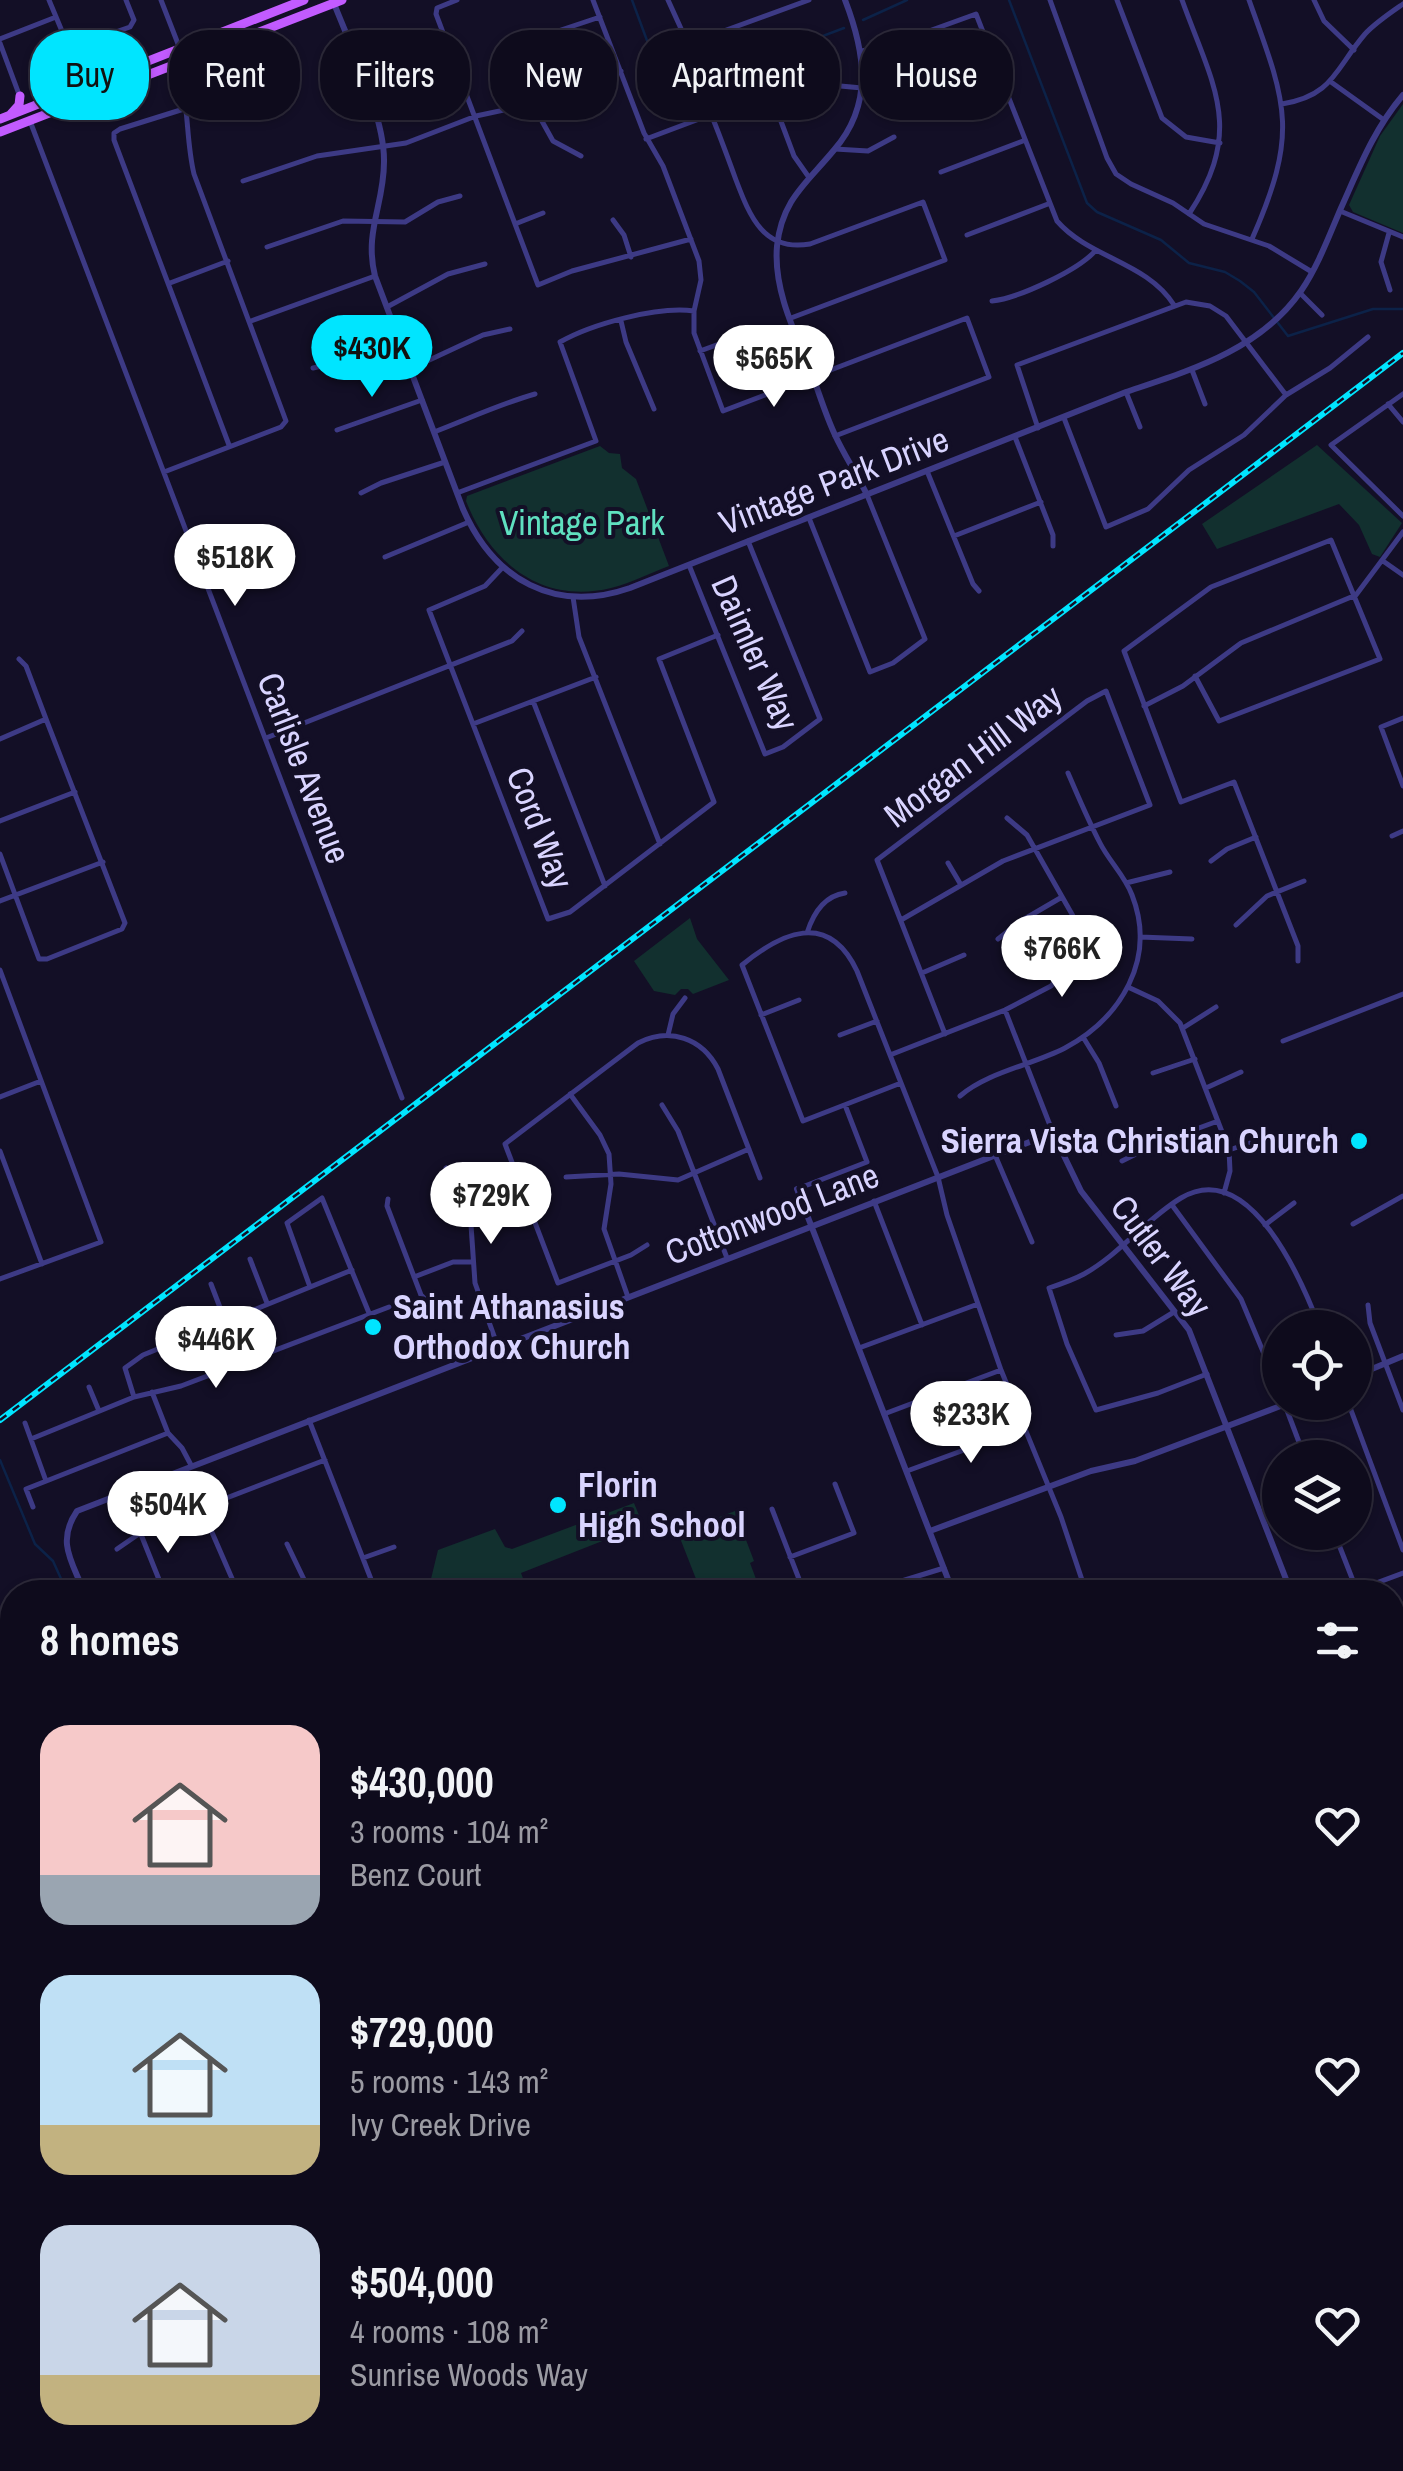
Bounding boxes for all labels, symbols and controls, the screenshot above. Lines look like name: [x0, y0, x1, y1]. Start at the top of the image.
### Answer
chip: Buy: [30, 30, 149, 120]
chip: Rent: [169, 30, 300, 120]
chip: Filters: [320, 30, 470, 120]
chip: New: [490, 30, 617, 120]
chip: Apartment: [637, 30, 840, 120]
chip: House: [860, 30, 1013, 120]
pin: $430K: [302, 315, 442, 400]
pin: $565K: [704, 325, 844, 410]
text: $430K: [333, 326, 411, 369]
text: $565K: [735, 336, 813, 379]
street label: Vintage Park Drive: [712, 415, 955, 546]
park label: Vintage Park: [499, 499, 665, 546]
pin: $518K: [165, 524, 305, 609]
text: $518K: [196, 535, 274, 578]
street label: Daimler Way: [700, 568, 811, 738]
street label: Carlisle Avenue: [247, 666, 362, 870]
street label: Morgan Hill Way: [874, 673, 1072, 838]
street label: Cord Way: [496, 760, 585, 896]
pin: $766K: [992, 915, 1132, 1000]
text: $766K: [1023, 926, 1101, 969]
place label: Sierra Vista Christian Church: [941, 1117, 1339, 1164]
marker: Sierra Vista Christian Church: [1348, 1130, 1370, 1152]
street label: Cottonwood Lane: [658, 1151, 885, 1276]
pin: $729K: [421, 1162, 561, 1247]
text: $729K: [452, 1173, 530, 1216]
street label: Cutler Way: [1100, 1185, 1223, 1327]
place label: Saint Athanasius Orthodox Church: [393, 1283, 631, 1370]
pin: $446K: [146, 1306, 286, 1391]
map controls: [1262, 1310, 1372, 1550]
button: locate: [1262, 1310, 1372, 1420]
marker: Saint Athanasius Orthodox Church: [362, 1316, 384, 1338]
text: $446K: [177, 1317, 255, 1360]
pin: $233K: [901, 1381, 1041, 1466]
text: $233K: [932, 1392, 1010, 1435]
button: layers: [1262, 1440, 1372, 1550]
place label: Florin High School: [578, 1461, 745, 1548]
pin: $504K: [98, 1471, 238, 1556]
text: $504K: [129, 1482, 207, 1525]
marker: Florin High School: [547, 1494, 569, 1516]
text: 8 homes: [40, 1612, 180, 1668]
icon: filters: [1310, 1613, 1365, 1668]
text: $430,000: [350, 1754, 494, 1810]
icon: home: [120, 1765, 240, 1885]
icon: heart: [1310, 1798, 1365, 1853]
text: 3 rooms · 104 m²: [350, 1810, 548, 1853]
text: Benz Court: [350, 1853, 481, 1896]
text: $729,000: [350, 2004, 494, 2060]
icon: home: [120, 2015, 240, 2135]
icon: heart: [1310, 2048, 1365, 2103]
text: 5 rooms · 143 m²: [350, 2060, 548, 2103]
text: Ivy Creek Drive: [350, 2103, 531, 2146]
text: $504,000: [350, 2254, 494, 2310]
icon: home: [120, 2265, 240, 2385]
icon: heart: [1310, 2298, 1365, 2353]
text: 4 rooms · 108 m²: [350, 2310, 548, 2353]
text: Sunrise Woods Way: [350, 2353, 588, 2396]

